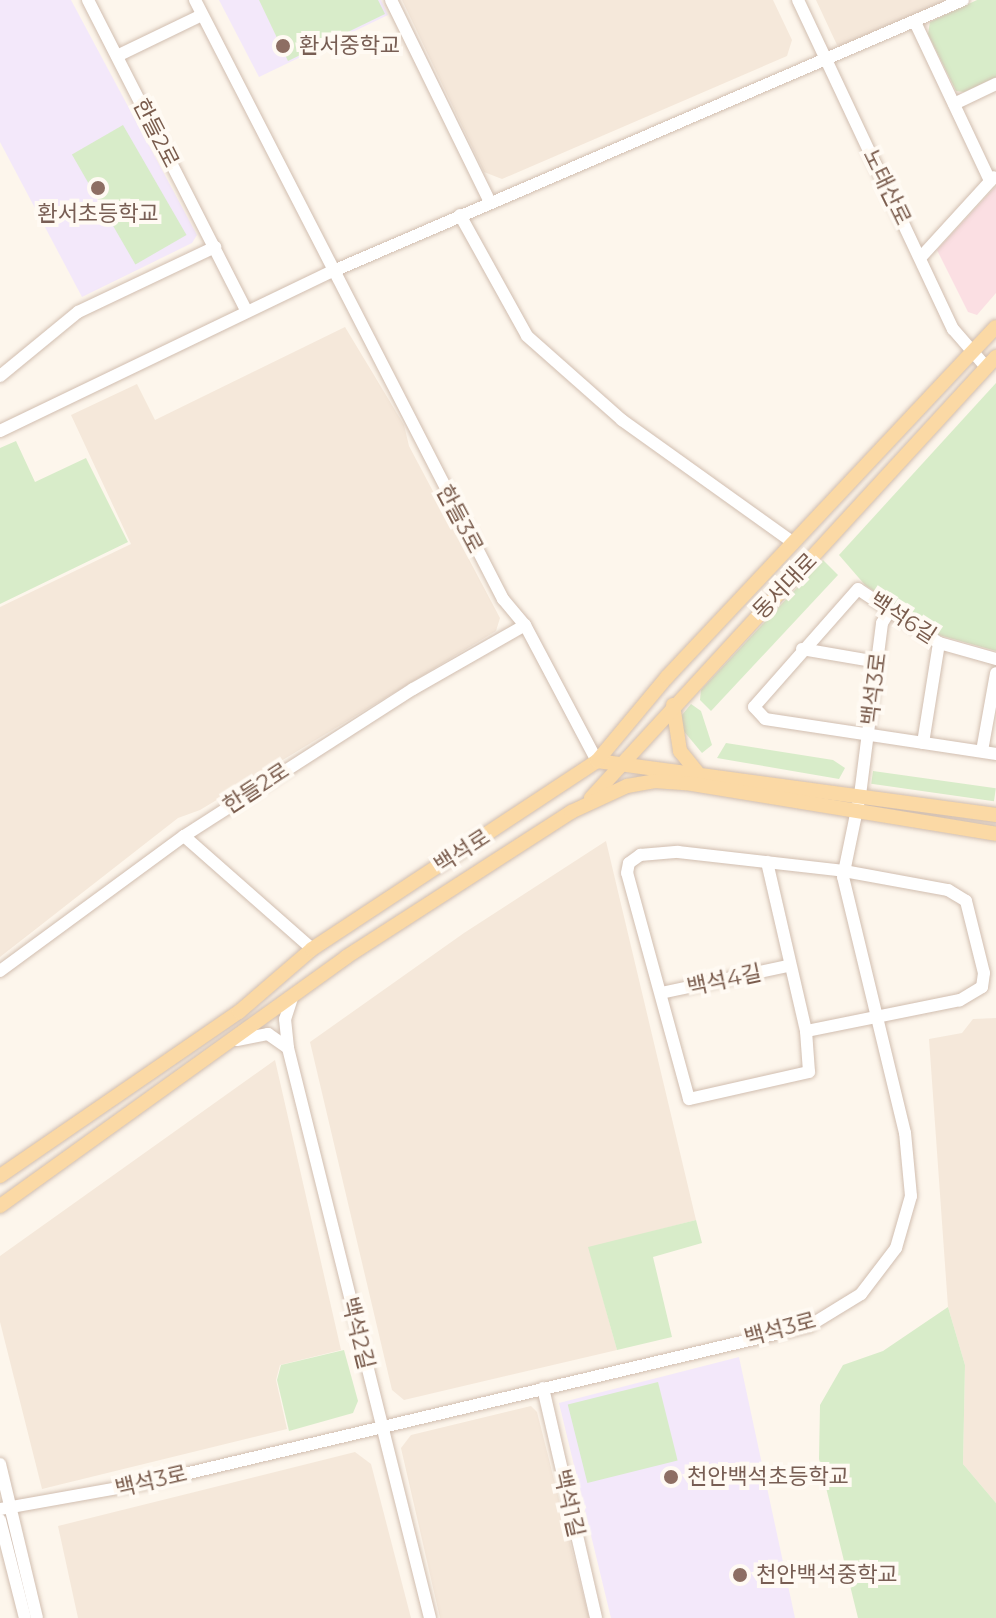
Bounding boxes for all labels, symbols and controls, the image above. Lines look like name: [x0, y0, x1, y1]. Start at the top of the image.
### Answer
place label: 환서중학교: [299, 33, 400, 59]
marker: 환서중학교: [274, 37, 292, 55]
street label: 한들2로: [128, 94, 184, 172]
street label: 노태산로: [857, 145, 917, 229]
marker: 환서초등학교: [89, 179, 107, 197]
place label: 환서초등학교: [37, 201, 159, 227]
street label: 한들3로: [431, 481, 489, 557]
street label: 동서대로: [747, 548, 823, 624]
street label: 백석6길: [865, 587, 941, 649]
street label: 백석3로: [856, 651, 892, 727]
street label: 한들2로: [218, 757, 294, 819]
street label: 백석로: [429, 823, 495, 879]
street label: 백석4길: [684, 959, 764, 1001]
street label: 백석2길: [336, 1294, 380, 1372]
street label: 백석3로: [741, 1307, 819, 1351]
street label: 백석3로: [112, 1460, 190, 1502]
place label: 천안백석초등학교: [687, 1464, 849, 1490]
street label: 백석1길: [548, 1467, 590, 1539]
marker: 천안백석초등학교: [662, 1468, 680, 1486]
place label: 천안백석중학교: [756, 1562, 898, 1588]
marker: 천안백석중학교: [731, 1566, 749, 1584]

